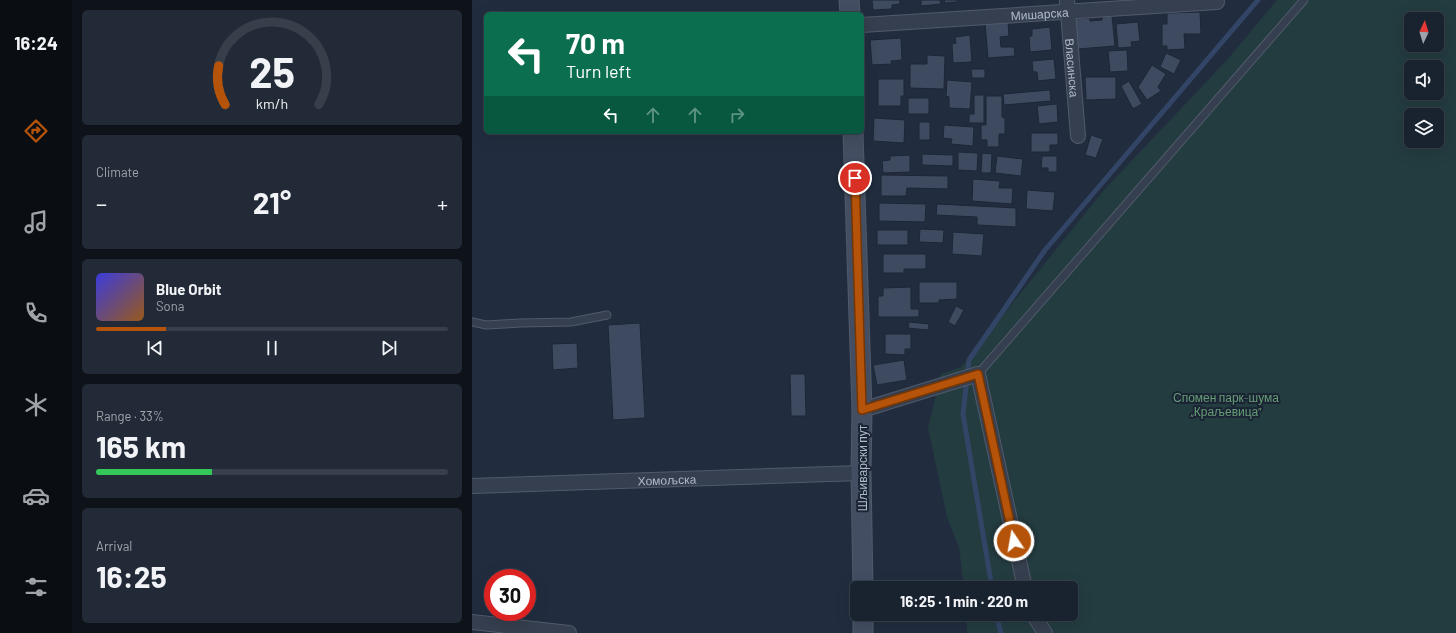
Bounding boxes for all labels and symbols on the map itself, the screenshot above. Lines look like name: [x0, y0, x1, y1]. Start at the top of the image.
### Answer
street label: Мишарска: [1010, 5, 1069, 22]
north arrow: [1404, 12, 1444, 52]
street label: Власинска: [1063, 38, 1082, 98]
pin: [838, 161, 872, 195]
park label: Спомен парк-шума „Краљевица”: [1173, 390, 1279, 419]
street label: Шљиварски пут: [855, 424, 870, 511]
street label: Хомољска: [637, 472, 697, 487]
position arrow: [993, 520, 1035, 562]
speed limit sign: 30: [484, 569, 536, 621]

